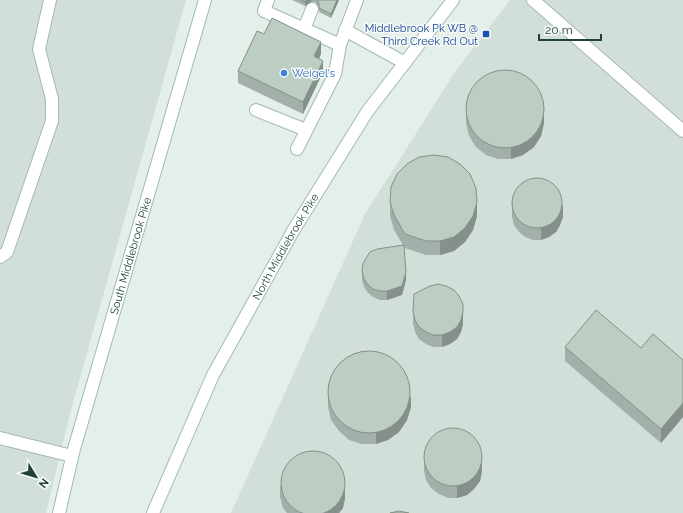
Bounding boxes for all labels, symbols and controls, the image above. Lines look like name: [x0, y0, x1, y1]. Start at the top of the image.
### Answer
scale bar: [539, 16, 601, 42]
place label: Middlebrook Pk WB @ Third Creek Rd Out: [365, 22, 478, 48]
text: 20 m: [545, 23, 573, 37]
marker: Middlebrook Pk WB @ Third Creek Rd Out: [481, 29, 491, 39]
place label: Weigel's: [292, 67, 335, 80]
marker: Weigel's: [279, 68, 289, 78]
street label: North Middlebrook Pike: [250, 191, 322, 302]
street label: South Middlebrook Pike: [108, 195, 154, 316]
north arrow: [16, 457, 56, 497]
text: N: [36, 476, 51, 490]

